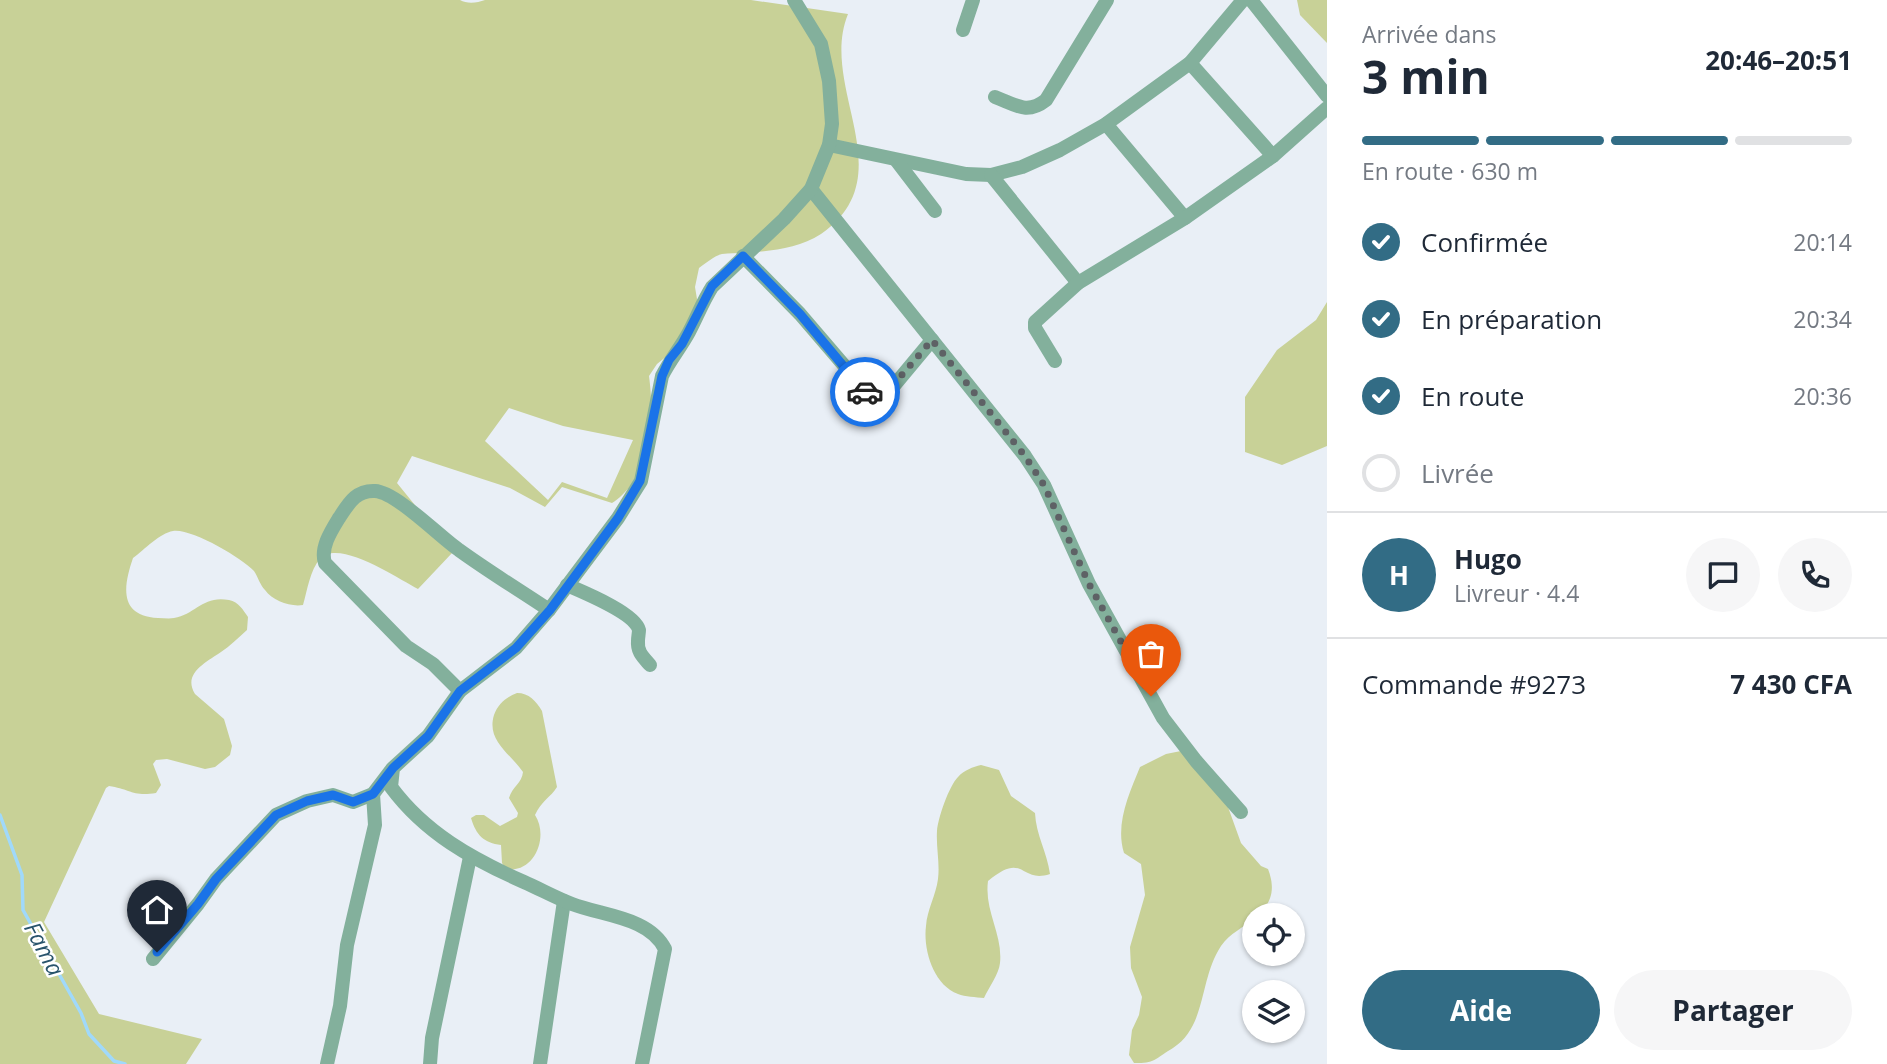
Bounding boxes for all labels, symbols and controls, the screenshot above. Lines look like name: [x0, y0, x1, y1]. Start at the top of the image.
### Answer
text: Arrivée dans: [1362, 18, 1496, 50]
text: 20:46–20:51: [1705, 42, 1852, 78]
text: 3 min: [1362, 45, 1490, 107]
text: En route · 630 m: [1362, 155, 1538, 187]
icon: check: [1362, 223, 1400, 261]
text: Confirmée: [1421, 224, 1548, 260]
text: 20:14: [1793, 226, 1852, 258]
icon: check: [1362, 300, 1400, 338]
text: En préparation: [1421, 301, 1602, 337]
text: 20:34: [1793, 303, 1852, 335]
courier: [830, 357, 900, 427]
icon: car: [846, 373, 884, 411]
icon: check: [1362, 377, 1400, 415]
text: En route: [1421, 378, 1524, 414]
text: 20:36: [1793, 380, 1852, 412]
text: Livrée: [1421, 455, 1494, 491]
button: chat: [1686, 538, 1760, 612]
button: phone: [1778, 538, 1852, 612]
text: Hugo: [1454, 541, 1522, 577]
text: H: [1389, 557, 1409, 593]
text: Livreur · 4.4: [1454, 577, 1579, 609]
pin: [1121, 624, 1181, 696]
icon: bag: [1132, 635, 1170, 673]
text: Commande #9273: [1362, 666, 1586, 702]
text: 7 430 CFA: [1730, 666, 1852, 702]
pin: [127, 880, 187, 952]
icon: home: [138, 891, 176, 929]
map controls: [1242, 903, 1305, 1043]
button: locate: [1242, 903, 1305, 966]
water label: Fama: [17, 916, 72, 981]
button: Aide: [1362, 970, 1600, 1050]
button: Partager: [1614, 970, 1852, 1050]
button: layers: [1242, 980, 1305, 1043]

